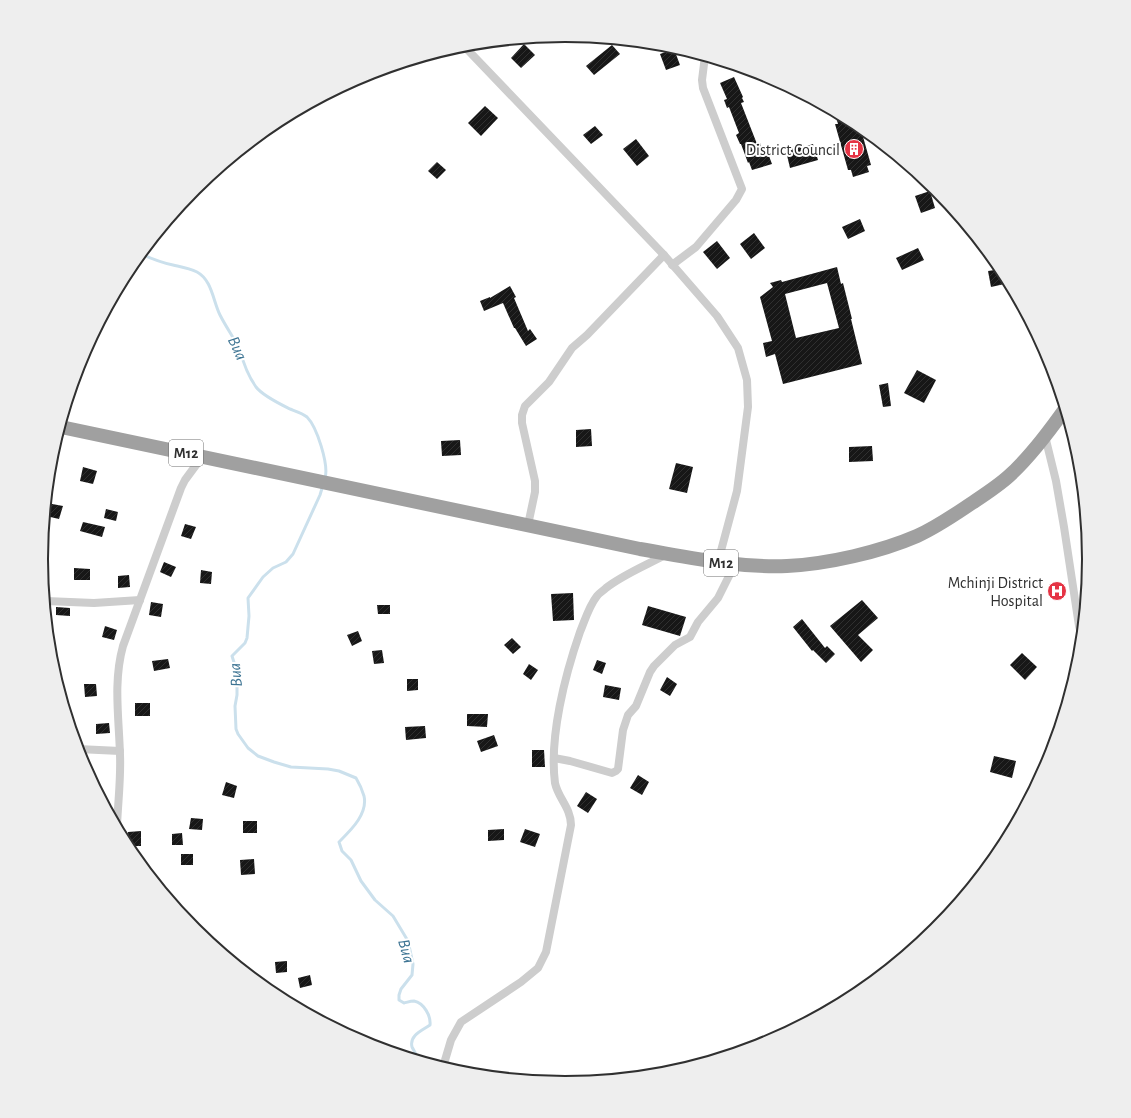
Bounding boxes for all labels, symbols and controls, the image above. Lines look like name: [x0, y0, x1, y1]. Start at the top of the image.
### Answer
building icon: District Council: [843, 138, 865, 160]
place label: District Council: [746, 142, 840, 158]
water label: Bua: [225, 334, 250, 363]
road number: M12: [169, 440, 203, 466]
road number: M12: [704, 550, 738, 576]
place label: Mchinji District Hospital: [948, 575, 1043, 609]
hospital icon: Mchinji District Hospital: [1046, 580, 1068, 602]
water label: Bua: [226, 662, 245, 688]
water label: Bua: [395, 937, 418, 965]

